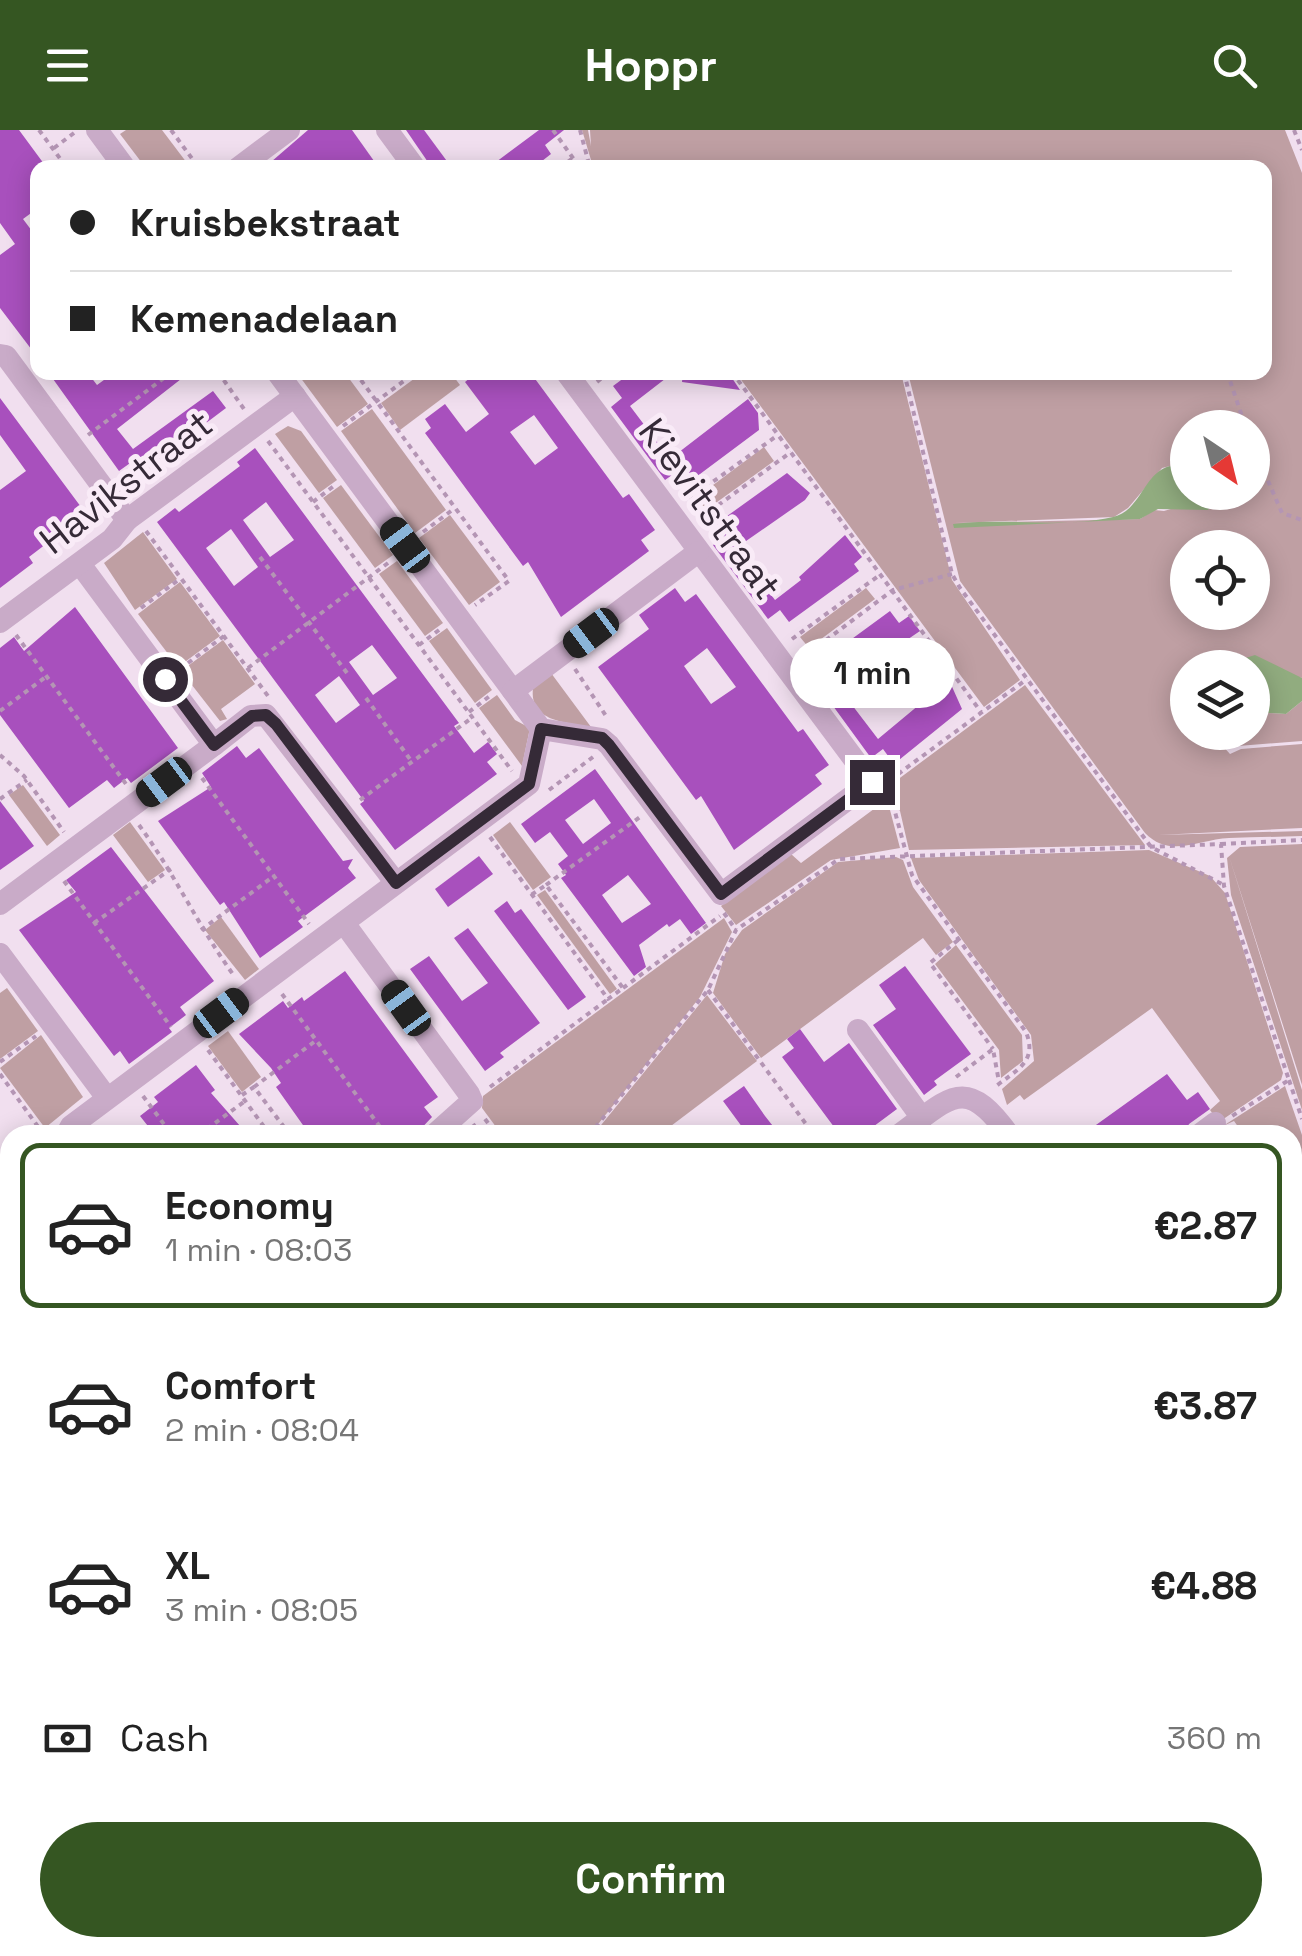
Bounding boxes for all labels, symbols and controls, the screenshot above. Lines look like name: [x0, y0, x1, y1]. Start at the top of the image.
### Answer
text: Hoppr: [585, 37, 717, 94]
icon: menu: [40, 38, 95, 93]
icon: search: [1207, 38, 1262, 93]
text: Kruisbekstraat: [130, 199, 401, 247]
text: Kemenadelaan: [130, 295, 398, 343]
street label: Havikstraat: [30, 400, 222, 564]
street label: Kievitstraat: [628, 409, 792, 609]
north arrow: [1170, 410, 1270, 510]
map controls: [1170, 410, 1270, 750]
car: [375, 512, 435, 578]
button: locate: [1170, 530, 1270, 630]
car: [558, 603, 624, 663]
callout: 1 min: [790, 637, 954, 707]
button: layers: [1170, 650, 1270, 750]
text: 1 min: [833, 653, 912, 693]
route start: [143, 657, 188, 702]
car: [131, 752, 197, 812]
route end: [850, 760, 895, 805]
car: [376, 975, 436, 1041]
car: [188, 983, 254, 1043]
icon: car: [45, 1181, 135, 1271]
text: Economy: [165, 1182, 334, 1230]
text: €2.87: [1154, 1202, 1257, 1250]
text: 1 min · 08:03: [165, 1230, 352, 1270]
icon: car: [45, 1361, 135, 1451]
text: Comfort: [165, 1362, 316, 1410]
text: €3.87: [1153, 1382, 1257, 1430]
text: 2 min · 08:04: [165, 1410, 359, 1450]
icon: car: [45, 1541, 135, 1631]
text: XL: [165, 1542, 210, 1590]
text: €4.88: [1150, 1562, 1257, 1610]
text: 3 min · 08:05: [165, 1590, 358, 1630]
icon: cash: [40, 1711, 95, 1766]
text: Cash: [120, 1714, 209, 1762]
text: 360 m: [1167, 1718, 1262, 1758]
button: Confirm: [40, 1822, 1262, 1937]

